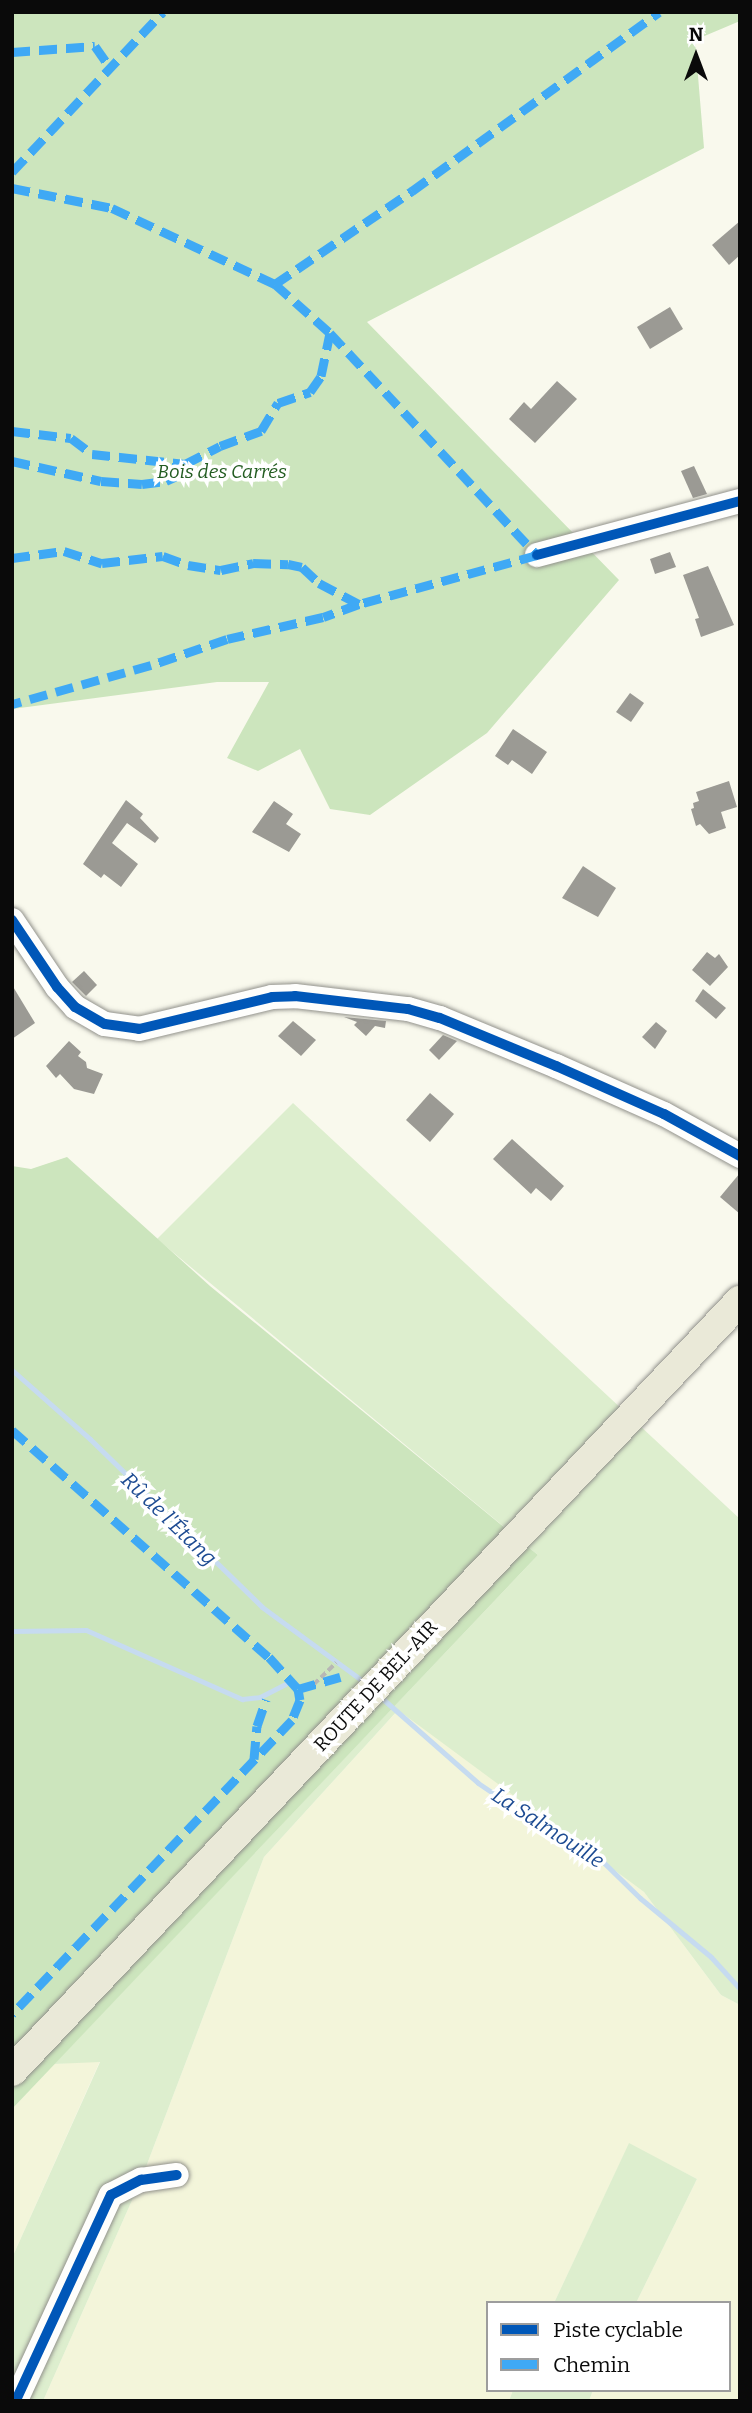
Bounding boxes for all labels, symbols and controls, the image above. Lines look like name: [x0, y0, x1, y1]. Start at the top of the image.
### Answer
north arrow: [661, 21, 731, 91]
text: N: [689, 23, 703, 46]
park label: Bois des Carrés: [157, 461, 287, 483]
water label: Rû de l'Étang: [116, 1467, 222, 1571]
street label: ROUTE DE BEL-AIR: [310, 1616, 442, 1756]
water label: La Salmouille: [487, 1782, 609, 1874]
legend: [486, 2301, 731, 2392]
text: Piste cyclable: [553, 2317, 683, 2343]
text: Chemin: [553, 2352, 630, 2378]

